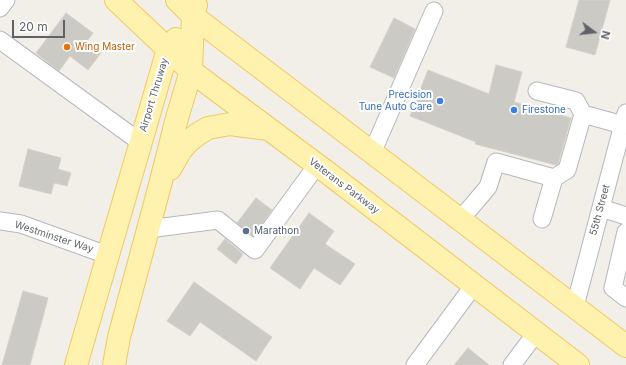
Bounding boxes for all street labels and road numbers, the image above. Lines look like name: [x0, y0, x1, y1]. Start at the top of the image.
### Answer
street label: Airport Thruway: [137, 57, 171, 133]
street label: Veterans Parkway: [306, 156, 382, 216]
street label: 55th Street: [587, 183, 613, 237]
street label: Westminster Way: [13, 219, 95, 255]

